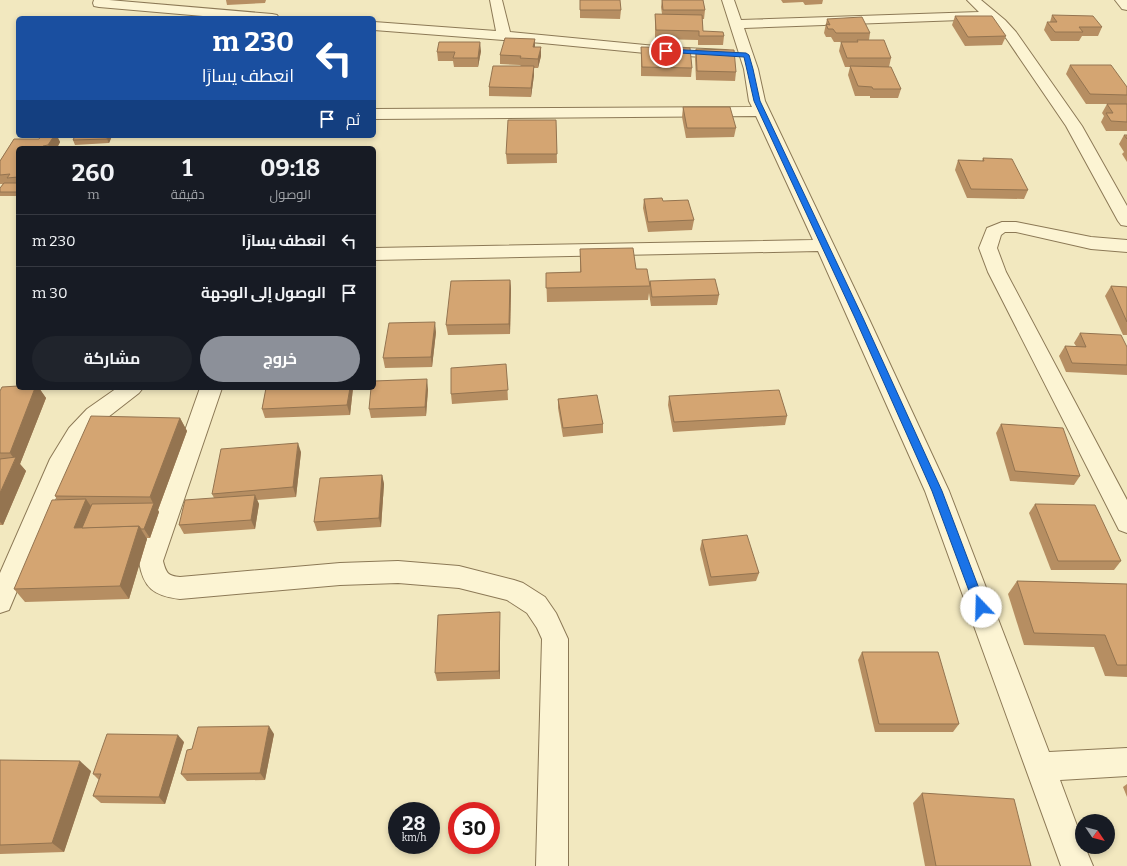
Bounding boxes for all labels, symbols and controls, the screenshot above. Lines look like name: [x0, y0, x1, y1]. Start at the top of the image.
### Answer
text: 230 m: [213, 25, 294, 58]
icon: left: [308, 32, 360, 84]
pin: [649, 34, 683, 68]
icon: arrive: [655, 40, 677, 62]
text: انعطف يسارًا: [202, 65, 294, 87]
icon: arrive: [316, 108, 338, 130]
text: ثم: [346, 111, 360, 129]
text: 1: [182, 154, 193, 182]
text: 09:18: [260, 154, 320, 182]
text: 260: [72, 159, 115, 187]
text: m: [87, 187, 100, 202]
text: دقيقة: [171, 187, 204, 202]
text: الوصول: [270, 187, 311, 202]
icon: left: [338, 230, 360, 252]
text: 230 m: [32, 232, 76, 250]
text: انعطف يسارًا: [241, 232, 326, 250]
icon: arrive: [338, 282, 360, 304]
text: 30 m: [32, 284, 68, 302]
text: الوصول إلى الوجهة: [201, 284, 326, 302]
button: مشاركة: [32, 336, 192, 382]
button: خروج: [200, 336, 360, 382]
position arrow: [960, 586, 1002, 628]
speed limit sign: 30: [448, 802, 500, 854]
text: 28: [402, 811, 426, 835]
north arrow: [1075, 814, 1115, 854]
map controls: [1075, 814, 1115, 854]
text: km/h: [402, 832, 426, 844]

